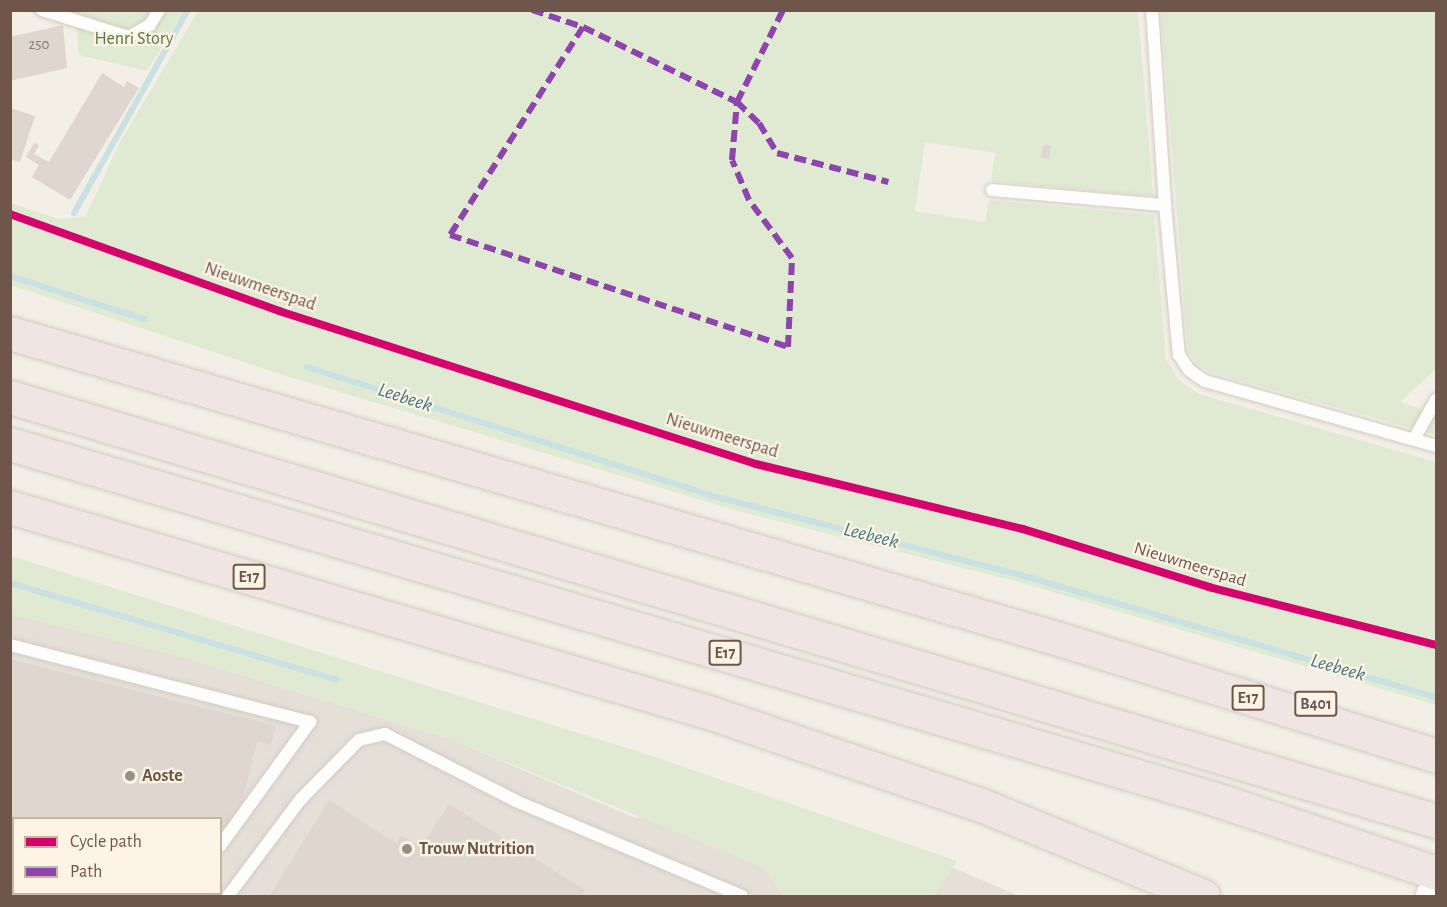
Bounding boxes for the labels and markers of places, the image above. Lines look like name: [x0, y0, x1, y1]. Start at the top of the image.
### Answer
place label: Aoste: [142, 765, 183, 787]
marker: Aoste: [123, 769, 137, 783]
place label: Trouw Nutrition: [419, 838, 535, 860]
marker: Trouw Nutrition: [400, 842, 414, 856]

